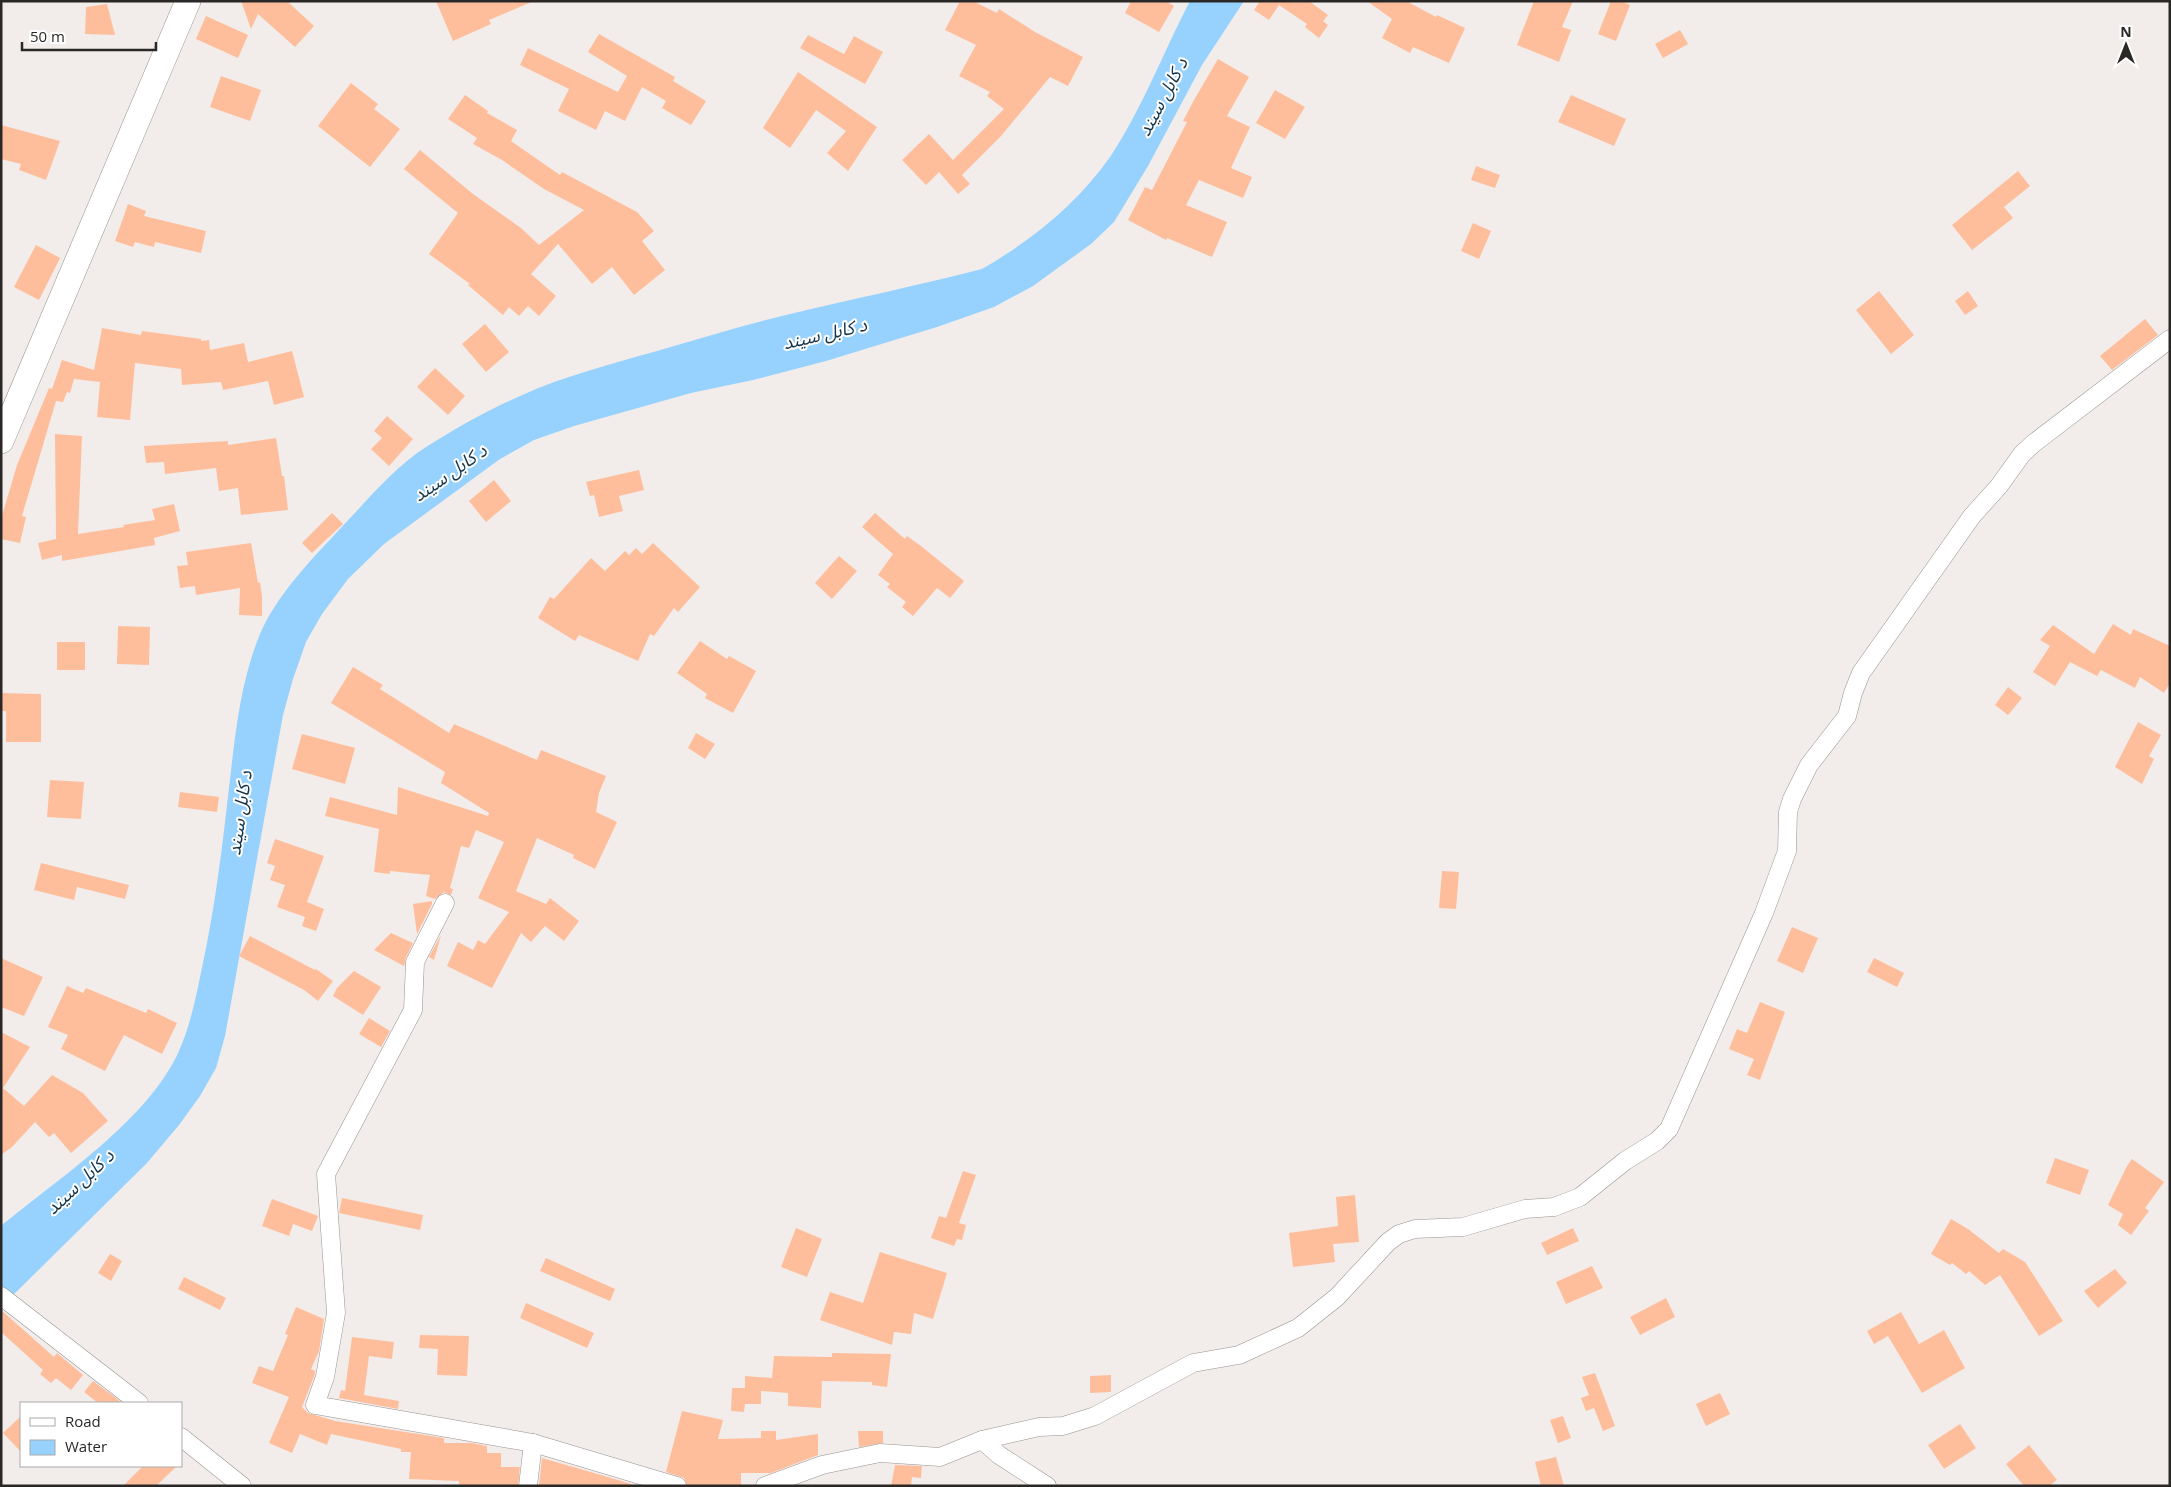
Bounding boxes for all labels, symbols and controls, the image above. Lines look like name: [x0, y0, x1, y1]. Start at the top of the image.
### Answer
scale bar: [22, 20, 156, 52]
north arrow: [2101, 20, 2151, 70]
text: N: [2120, 22, 2132, 41]
text: 50 m: [30, 26, 65, 46]
water label: د کابل سيند: [1132, 53, 1193, 140]
water label: د کابل سيند: [781, 312, 869, 354]
water label: د کابل سيند: [408, 438, 492, 506]
water label: د کابل سيند: [221, 769, 257, 857]
water label: د کابل سيند: [40, 1143, 119, 1219]
legend: [20, 1402, 182, 1467]
text: Road: [65, 1411, 101, 1431]
text: Water: [65, 1436, 107, 1456]

